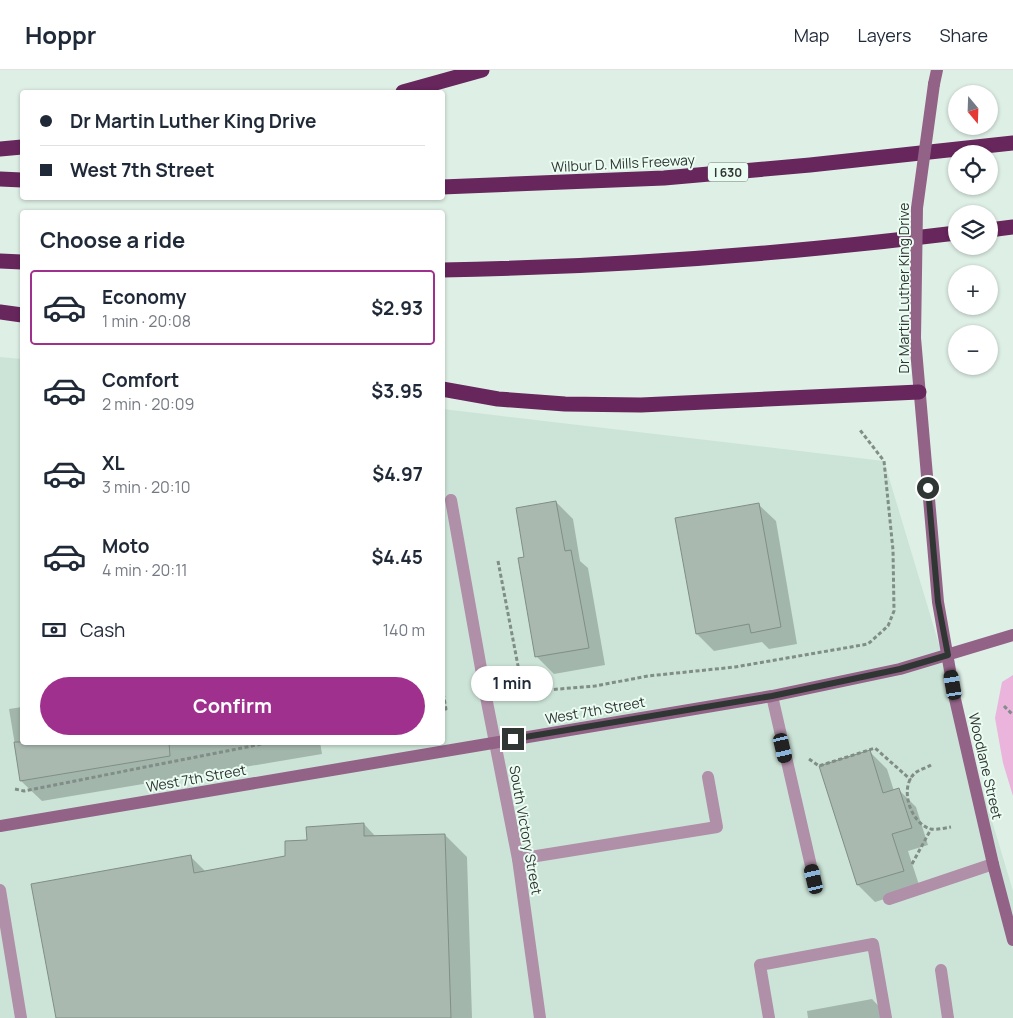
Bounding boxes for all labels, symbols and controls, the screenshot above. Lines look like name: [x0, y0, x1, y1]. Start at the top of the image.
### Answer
text: Hoppr: [25, 18, 96, 51]
text: Map: [794, 23, 829, 47]
text: Layers: [857, 23, 911, 47]
text: Share: [939, 23, 988, 47]
north arrow: [948, 85, 998, 135]
map controls: [948, 85, 998, 375]
text: Dr Martin Luther King Drive: [70, 108, 316, 134]
button: locate: [948, 145, 998, 195]
street label: Wilbur D. Mills Freeway: [551, 150, 696, 176]
text: West 7th Street: [70, 157, 214, 183]
road number: I 630: [708, 162, 748, 181]
street label: Dr Martin Luther King Drive: [894, 203, 913, 373]
button: layers: [948, 205, 998, 255]
text: Choose a ride: [40, 225, 185, 255]
button: +: [948, 265, 998, 315]
text: Economy: [102, 284, 186, 310]
icon: car: [42, 285, 87, 330]
text: $2.93: [371, 295, 423, 321]
text: 1 min · 20:08: [102, 310, 191, 332]
button: −: [948, 325, 998, 375]
text: Comfort: [102, 367, 179, 393]
icon: car: [42, 368, 87, 413]
text: $3.95: [371, 378, 423, 404]
text: 2 min · 20:09: [102, 393, 195, 415]
text: XL: [102, 450, 125, 476]
icon: car: [42, 451, 87, 496]
text: $4.97: [372, 461, 423, 487]
text: 3 min · 20:10: [102, 476, 191, 498]
route start: [917, 477, 939, 499]
text: Moto: [102, 533, 149, 559]
icon: car: [42, 534, 87, 579]
text: $4.45: [371, 544, 423, 570]
text: 4 min · 20:11: [102, 559, 188, 581]
icon: cash: [40, 616, 68, 644]
text: Cash: [80, 617, 125, 643]
text: 140 m: [383, 619, 425, 641]
callout: 1 min: [472, 666, 554, 702]
car: [943, 669, 962, 701]
text: 1 min: [492, 672, 532, 694]
button: Confirm: [40, 677, 425, 735]
street label: West 7th Street: [544, 692, 647, 728]
street label: Woodlane Street: [965, 711, 1008, 821]
route end: [502, 728, 524, 750]
car: [772, 732, 793, 764]
street label: West 7th Street: [145, 760, 248, 796]
street label: South Victory Street: [505, 764, 547, 897]
car: [803, 863, 824, 895]

